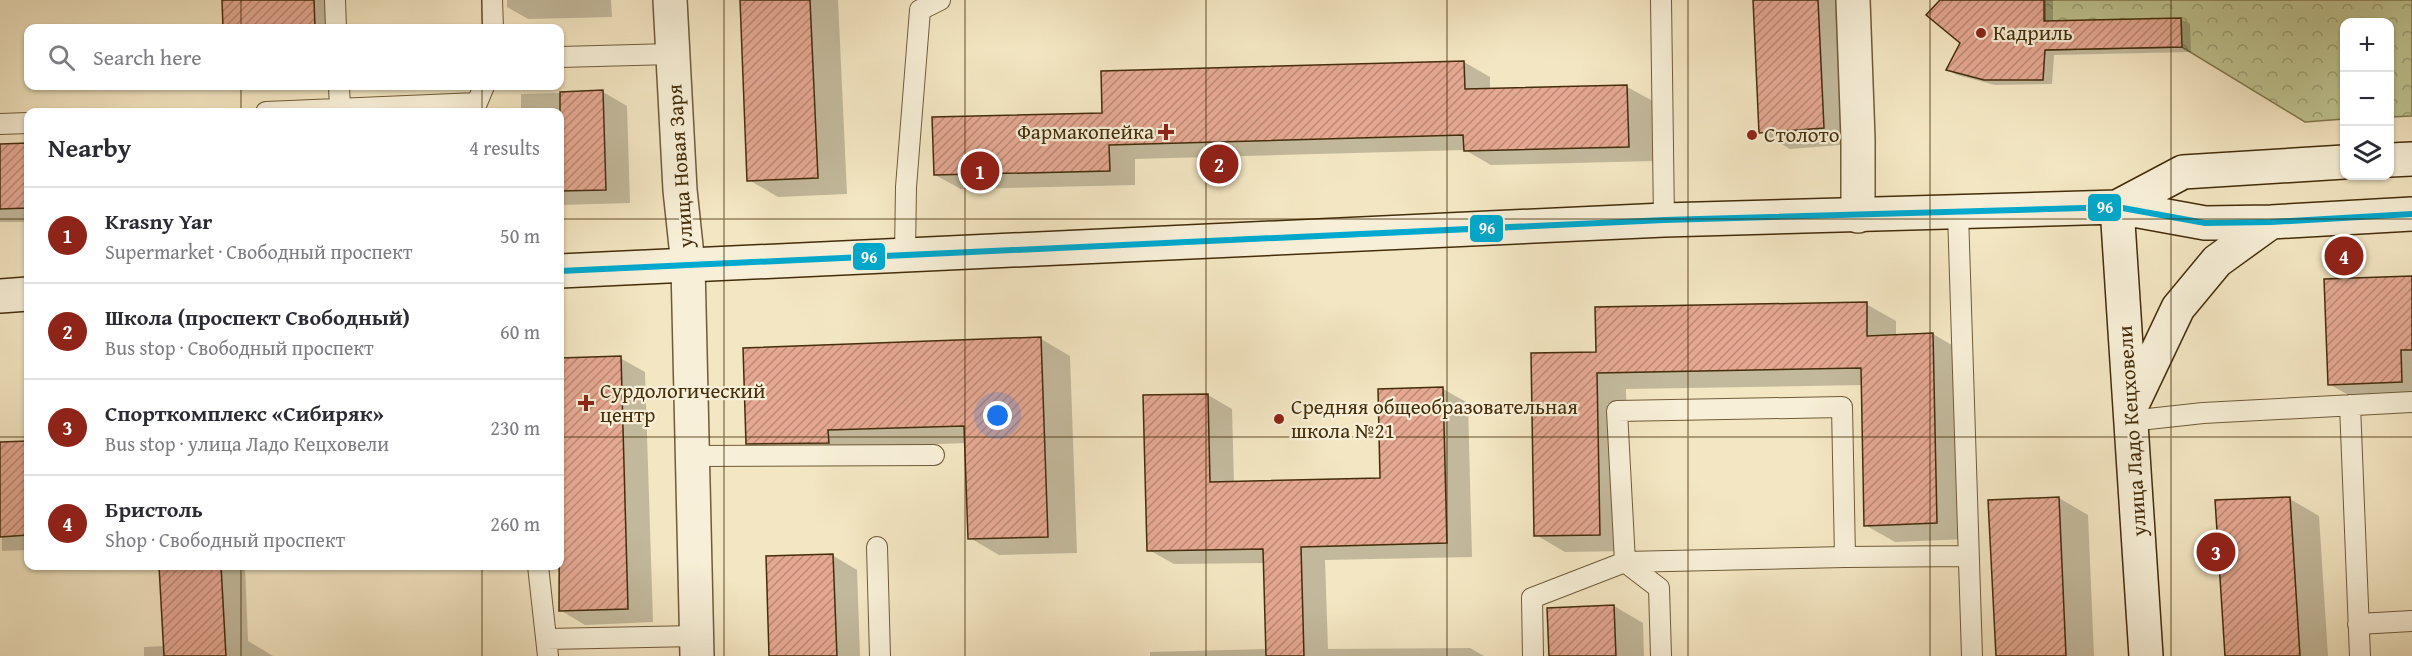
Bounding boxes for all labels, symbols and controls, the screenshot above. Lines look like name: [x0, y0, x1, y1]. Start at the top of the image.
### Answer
place label: Кадриль: [1993, 17, 2073, 48]
map controls: [2340, 18, 2394, 180]
button: +: [2340, 18, 2394, 72]
search box: [24, 24, 564, 90]
marker: Кадриль: [1974, 26, 1988, 40]
icon: search: [45, 41, 78, 74]
text: Search here: [93, 41, 202, 73]
button: −: [2340, 72, 2394, 126]
street label: улица Новая Заря: [658, 83, 701, 250]
place label: Фармакопейка: [1017, 116, 1154, 147]
place label: Столото: [1764, 119, 1839, 150]
marker: Фармакопейка: [1159, 125, 1173, 139]
button: layers: [2340, 126, 2394, 180]
text: Nearby: [48, 128, 131, 167]
marker: Столото: [1745, 128, 1759, 142]
text: 4 results: [469, 133, 540, 162]
pin: 2: [1200, 142, 1238, 186]
pin: 1: [960, 148, 1000, 194]
line badge: 96: [2087, 193, 2122, 222]
text: 96: [2097, 195, 2113, 219]
text: Krasny Yar: [105, 205, 212, 237]
line badge: 96: [1469, 214, 1504, 243]
text: 96: [1479, 216, 1495, 240]
text: 1: [62, 221, 73, 250]
text: 50 m: [500, 221, 540, 250]
pin: 4: [2324, 234, 2364, 278]
text: Supermarket · Свободный проспект: [105, 237, 412, 266]
line badge: 96: [852, 242, 886, 271]
text: 96: [861, 245, 877, 269]
text: Школа (проспект Свободный): [105, 301, 410, 333]
text: 2: [62, 317, 73, 346]
text: 60 m: [500, 317, 540, 346]
street label: улица Ладо Кецховели: [2109, 324, 2154, 539]
text: Bus stop · Свободный проспект: [105, 333, 374, 362]
place label: Сурдологический центр: [600, 375, 766, 430]
place label: Средняя общеобразовательная школа №21: [1291, 391, 1578, 446]
marker: Сурдологический центр: [577, 394, 595, 412]
text: Спорткомплекс «Сибиряк»: [105, 397, 384, 429]
your location: [983, 401, 1012, 430]
marker: Средняя общеобразовательная школа №21: [1272, 412, 1286, 426]
text: 3: [62, 413, 73, 442]
text: 230 m: [490, 413, 540, 442]
text: Bus stop · улица Ладо Кецховели: [105, 429, 389, 458]
text: Бристоль: [105, 493, 203, 525]
text: 4: [62, 509, 73, 538]
text: 260 m: [490, 509, 540, 538]
text: Shop · Свободный проспект: [105, 525, 345, 554]
pin: 3: [2196, 530, 2236, 574]

